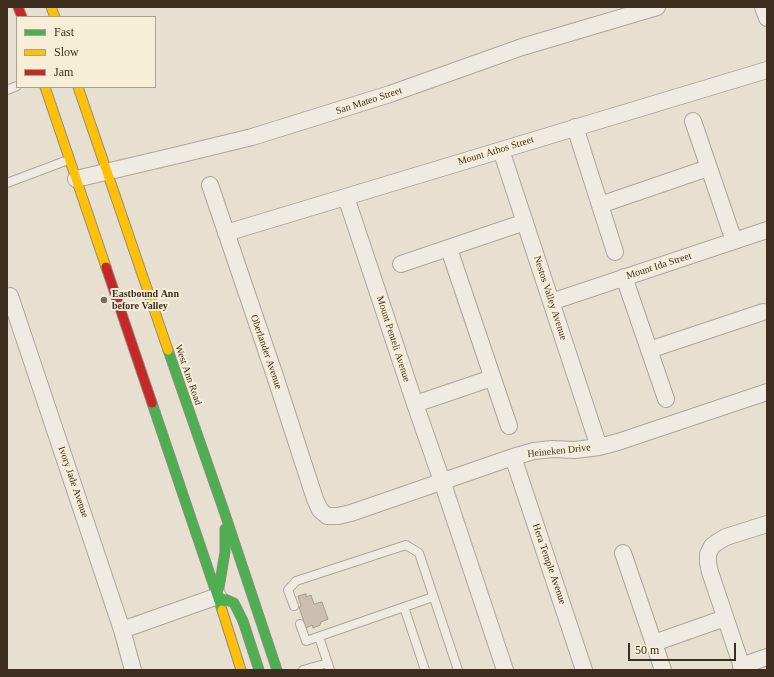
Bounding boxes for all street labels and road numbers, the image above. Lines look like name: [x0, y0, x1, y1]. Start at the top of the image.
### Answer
street label: San Mateo Street: [334, 85, 404, 117]
street label: Mount Athos Street: [457, 134, 535, 168]
street label: Mount Ida Street: [625, 250, 693, 282]
street label: Nestos Valley Avenue: [531, 254, 569, 342]
street label: Mount Penteli Avenue: [373, 294, 413, 384]
street label: Oberlander Avenue: [248, 313, 284, 391]
street label: West Ann Road: [172, 343, 204, 407]
street label: Heineken Drive: [527, 442, 591, 460]
street label: Ivory Jade Avenue: [55, 445, 91, 519]
street label: Hera Temple Avenue: [530, 522, 568, 606]

